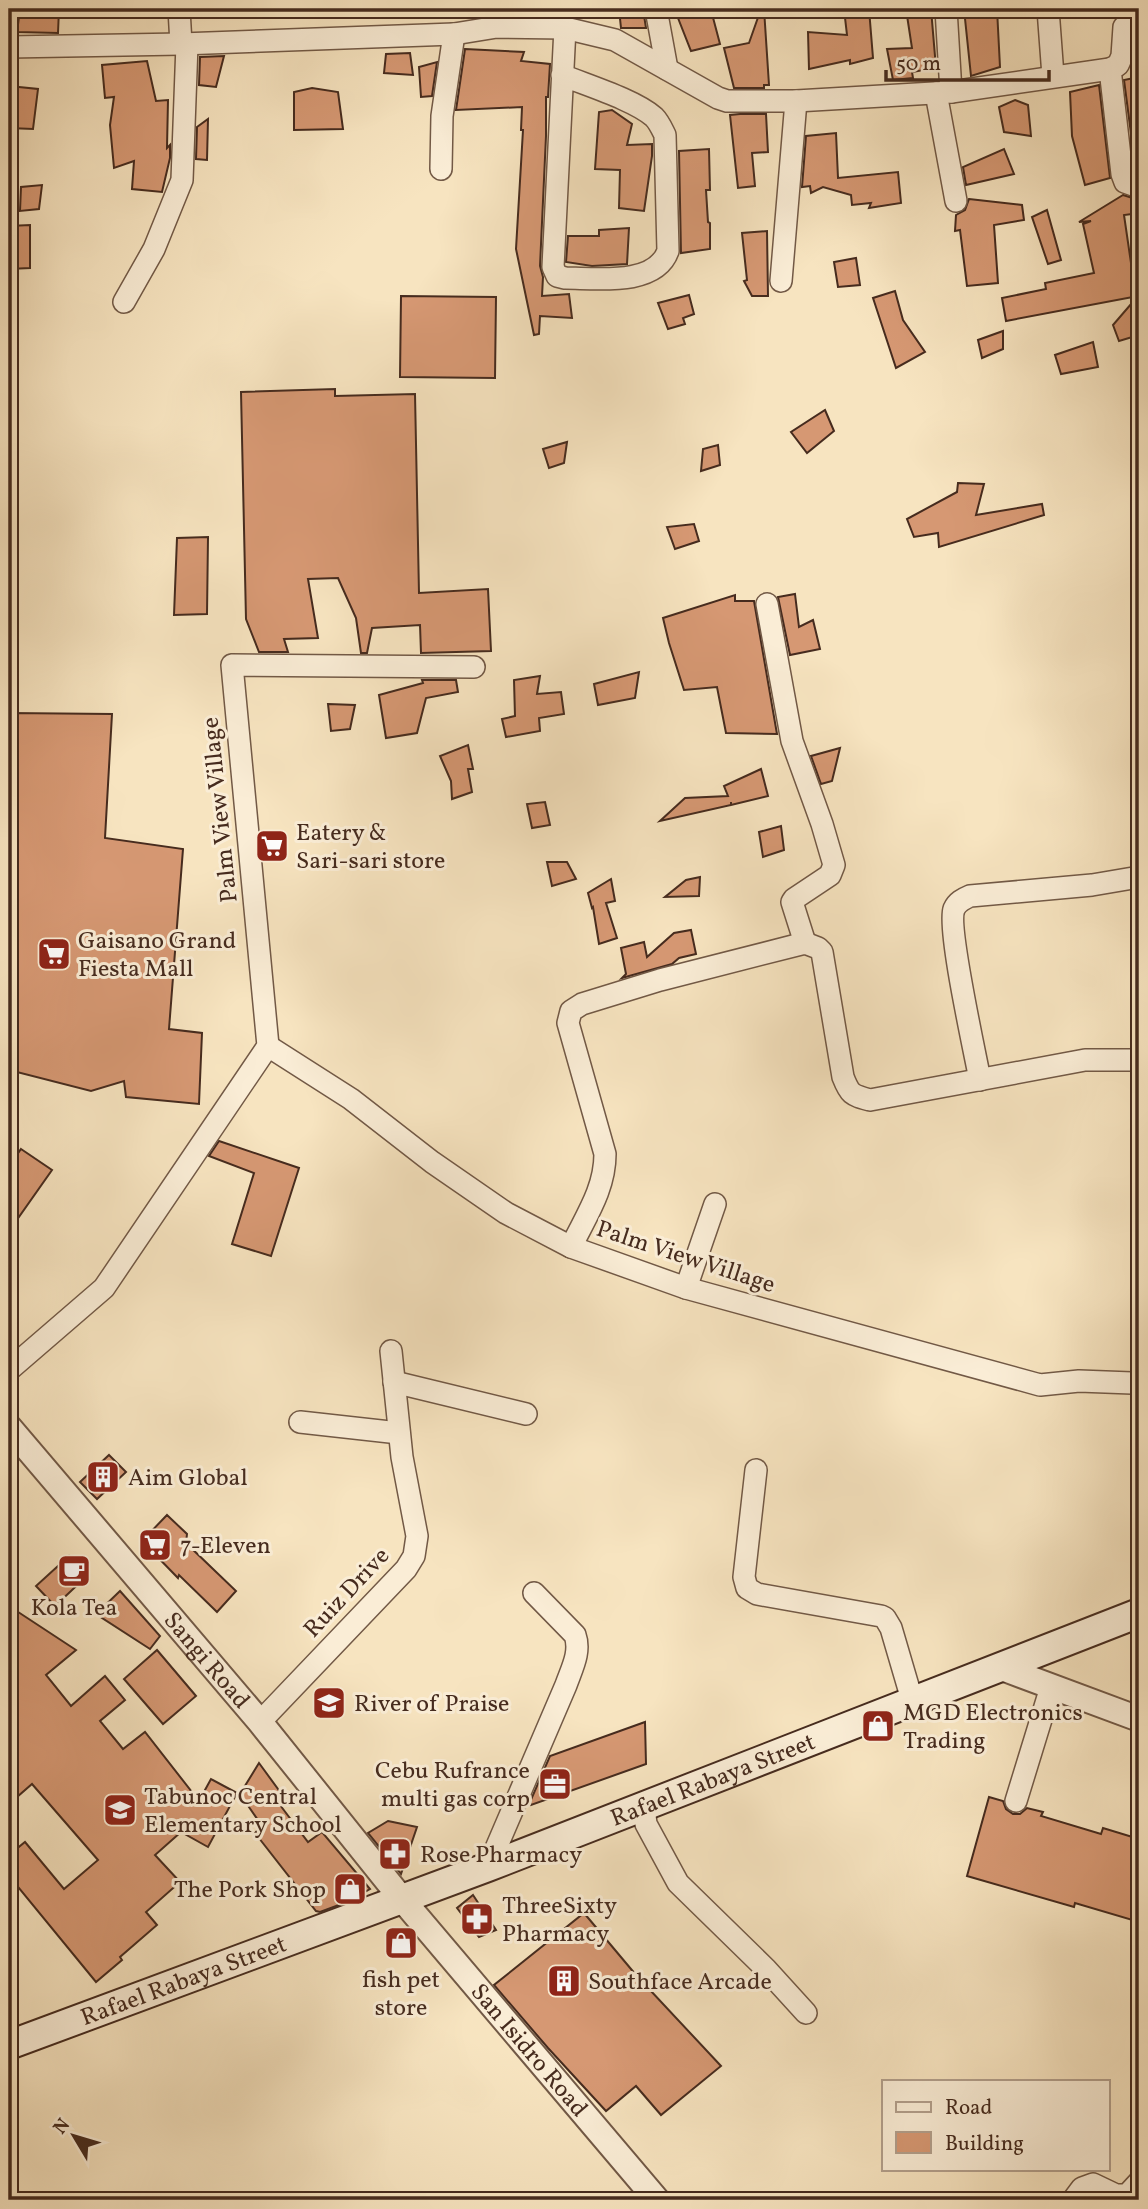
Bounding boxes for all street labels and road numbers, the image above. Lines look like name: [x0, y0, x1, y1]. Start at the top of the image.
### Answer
street label: Palm View Village: [194, 715, 248, 904]
street label: Palm View Village: [591, 1213, 779, 1303]
street label: Ruiz Drive: [297, 1541, 398, 1646]
street label: Sangi Road: [155, 1605, 257, 1717]
street label: Rafael Rabaya Street: [606, 1726, 821, 1837]
street label: Rafael Rabaya Street: [76, 1928, 292, 2036]
street label: San Isidro Road: [462, 1977, 595, 2125]

